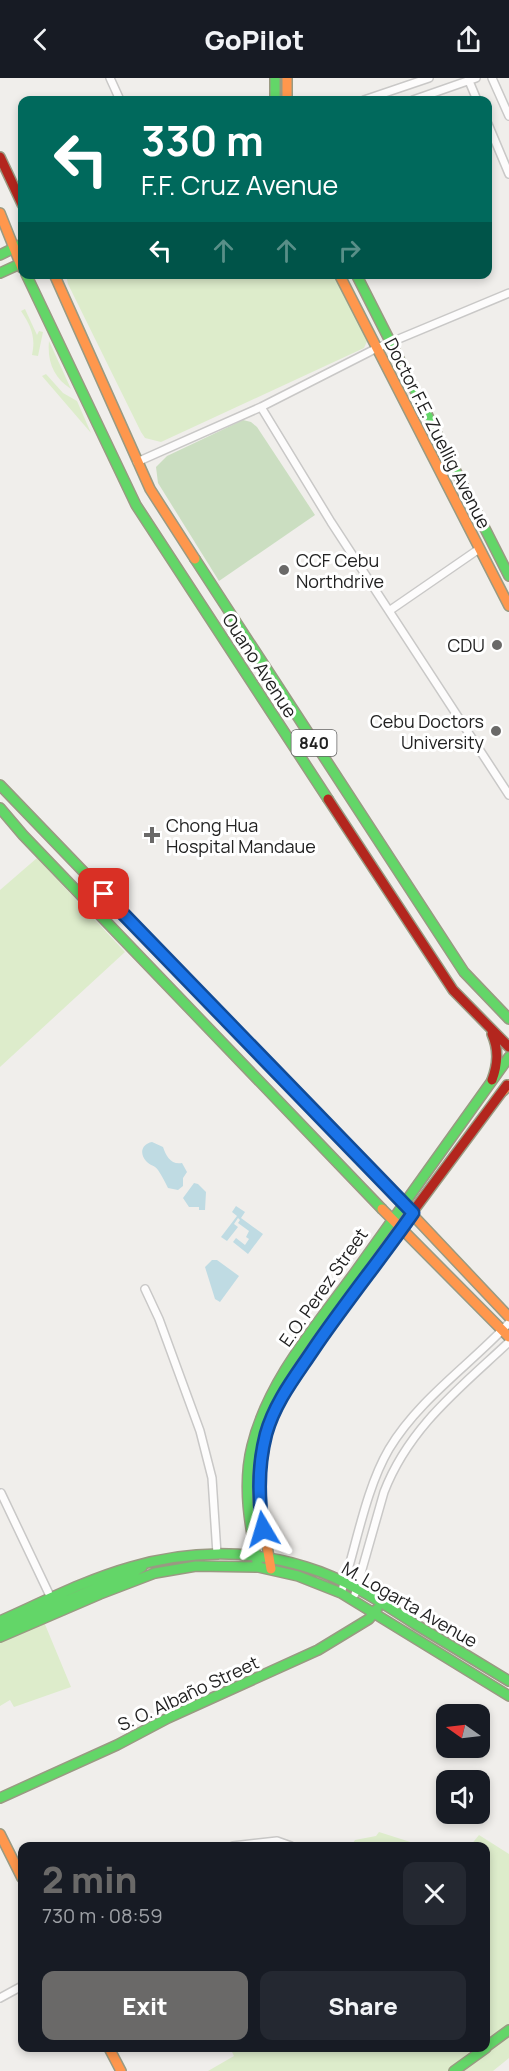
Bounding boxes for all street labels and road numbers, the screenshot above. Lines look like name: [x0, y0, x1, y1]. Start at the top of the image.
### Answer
street label: Doctor F.E. Zuellig Avenue: [379, 334, 497, 532]
street label: Ouano Avenue: [217, 608, 303, 722]
road number: 840: [292, 730, 336, 756]
street label: E.O. Perez Street: [273, 1223, 373, 1351]
street label: M. Logarta Avenue: [338, 1555, 482, 1653]
street label: S. O. Albaño Street: [114, 1650, 262, 1736]

